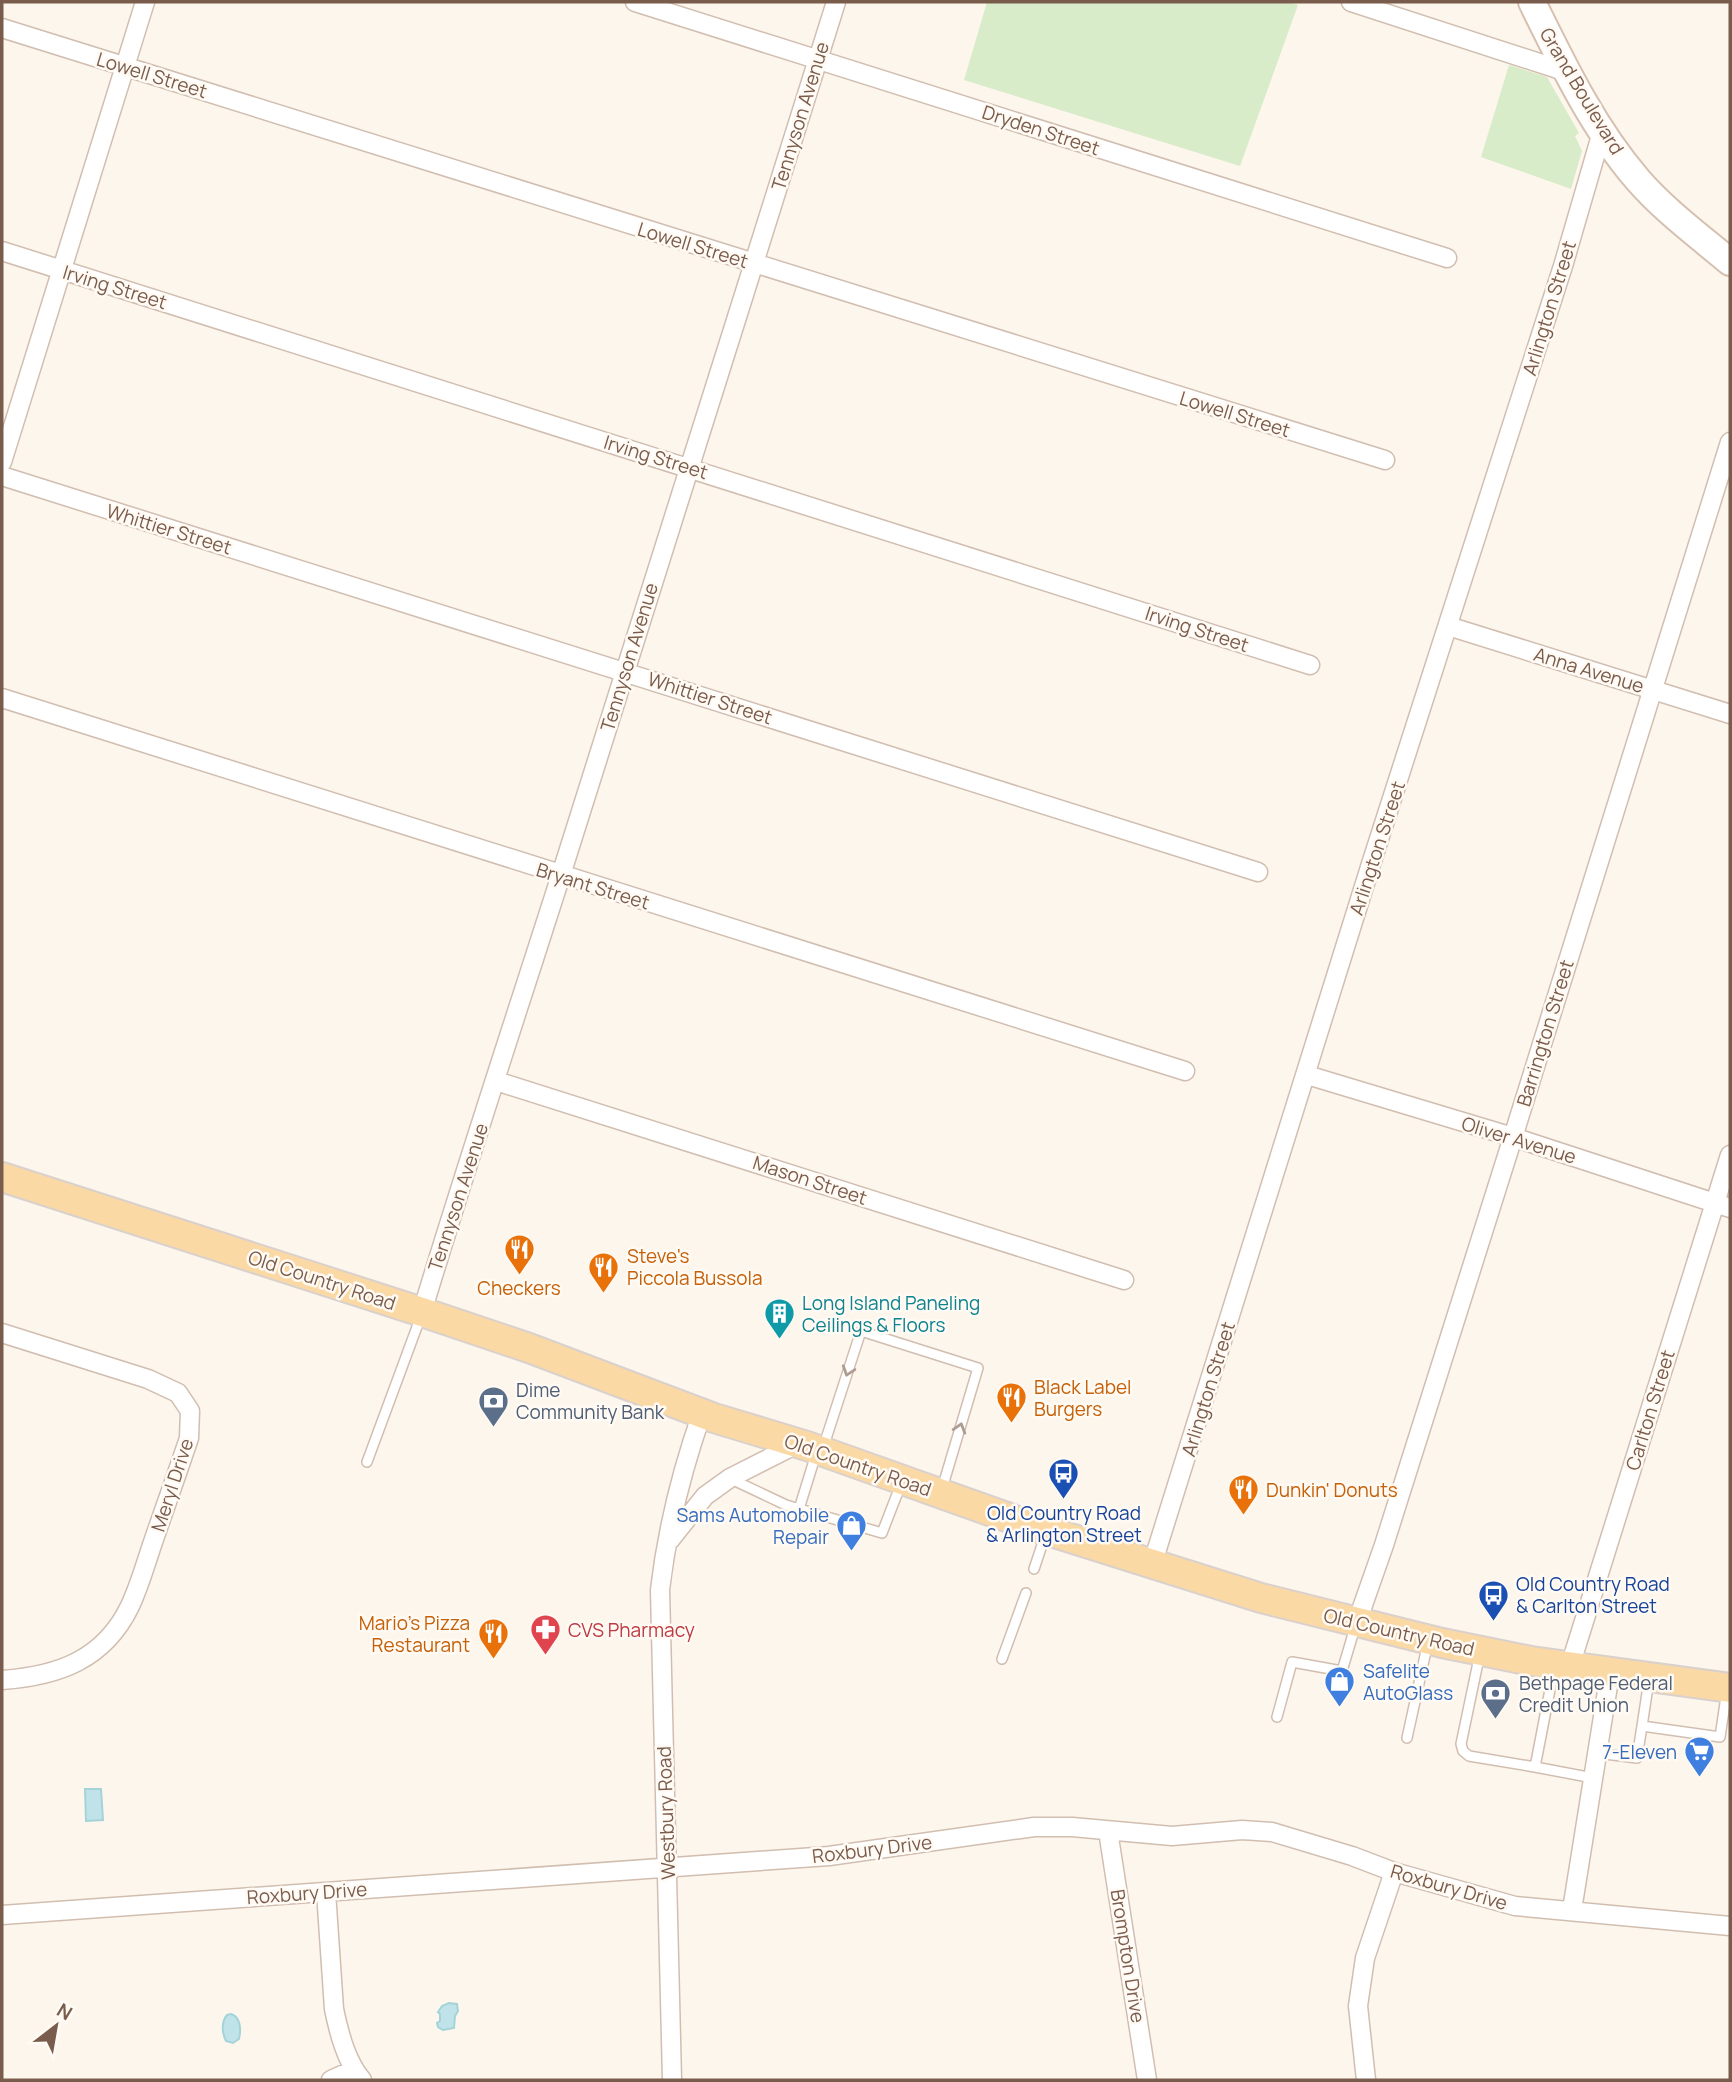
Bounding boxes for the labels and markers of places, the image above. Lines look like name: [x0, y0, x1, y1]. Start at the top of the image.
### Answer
restaurant icon: Checkers: [502, 1232, 536, 1276]
place label: Steve's Piccola Bussola: [627, 1243, 763, 1291]
restaurant icon: Steve's Piccola Bussola: [587, 1250, 621, 1294]
place label: Checkers: [477, 1275, 561, 1301]
place label: Long Island Paneling Ceilings & Floors: [802, 1290, 980, 1338]
building icon: Long Island Paneling Ceilings & Floors: [762, 1297, 796, 1341]
place label: Black Label Burgers: [1034, 1374, 1131, 1422]
place label: Dime Community Bank: [516, 1377, 665, 1425]
restaurant icon: Black Label Burgers: [994, 1381, 1028, 1425]
bank icon: Dime Community Bank: [476, 1384, 510, 1428]
bus stop icon: Old Country Road & Arlington Street: [1047, 1457, 1081, 1501]
restaurant icon: Dunkin' Donuts: [1226, 1473, 1260, 1517]
place label: Dunkin' Donuts: [1266, 1477, 1398, 1503]
place label: Old Country Road & Arlington Street: [986, 1500, 1142, 1548]
place label: Sams Automobile Repair: [677, 1502, 829, 1550]
shop icon: Sams Automobile Repair: [835, 1509, 869, 1553]
place label: Old Country Road & Carlton Street: [1516, 1571, 1670, 1619]
bus stop icon: Old Country Road & Carlton Street: [1476, 1578, 1510, 1622]
place label: Mario's Pizza Restaurant: [359, 1610, 470, 1658]
pharmacy icon: CVS Pharmacy: [528, 1613, 562, 1657]
restaurant icon: Mario's Pizza Restaurant: [476, 1617, 510, 1661]
place label: CVS Pharmacy: [568, 1617, 695, 1643]
place label: Safelite AutoGlass: [1363, 1658, 1453, 1706]
shop icon: Safelite AutoGlass: [1323, 1665, 1357, 1709]
place label: Bethpage Federal Credit Union: [1519, 1670, 1673, 1718]
bank icon: Bethpage Federal Credit Union: [1479, 1677, 1513, 1721]
supermarket icon: 7-Eleven: [1683, 1735, 1717, 1779]
place label: 7-Eleven: [1602, 1739, 1677, 1765]

